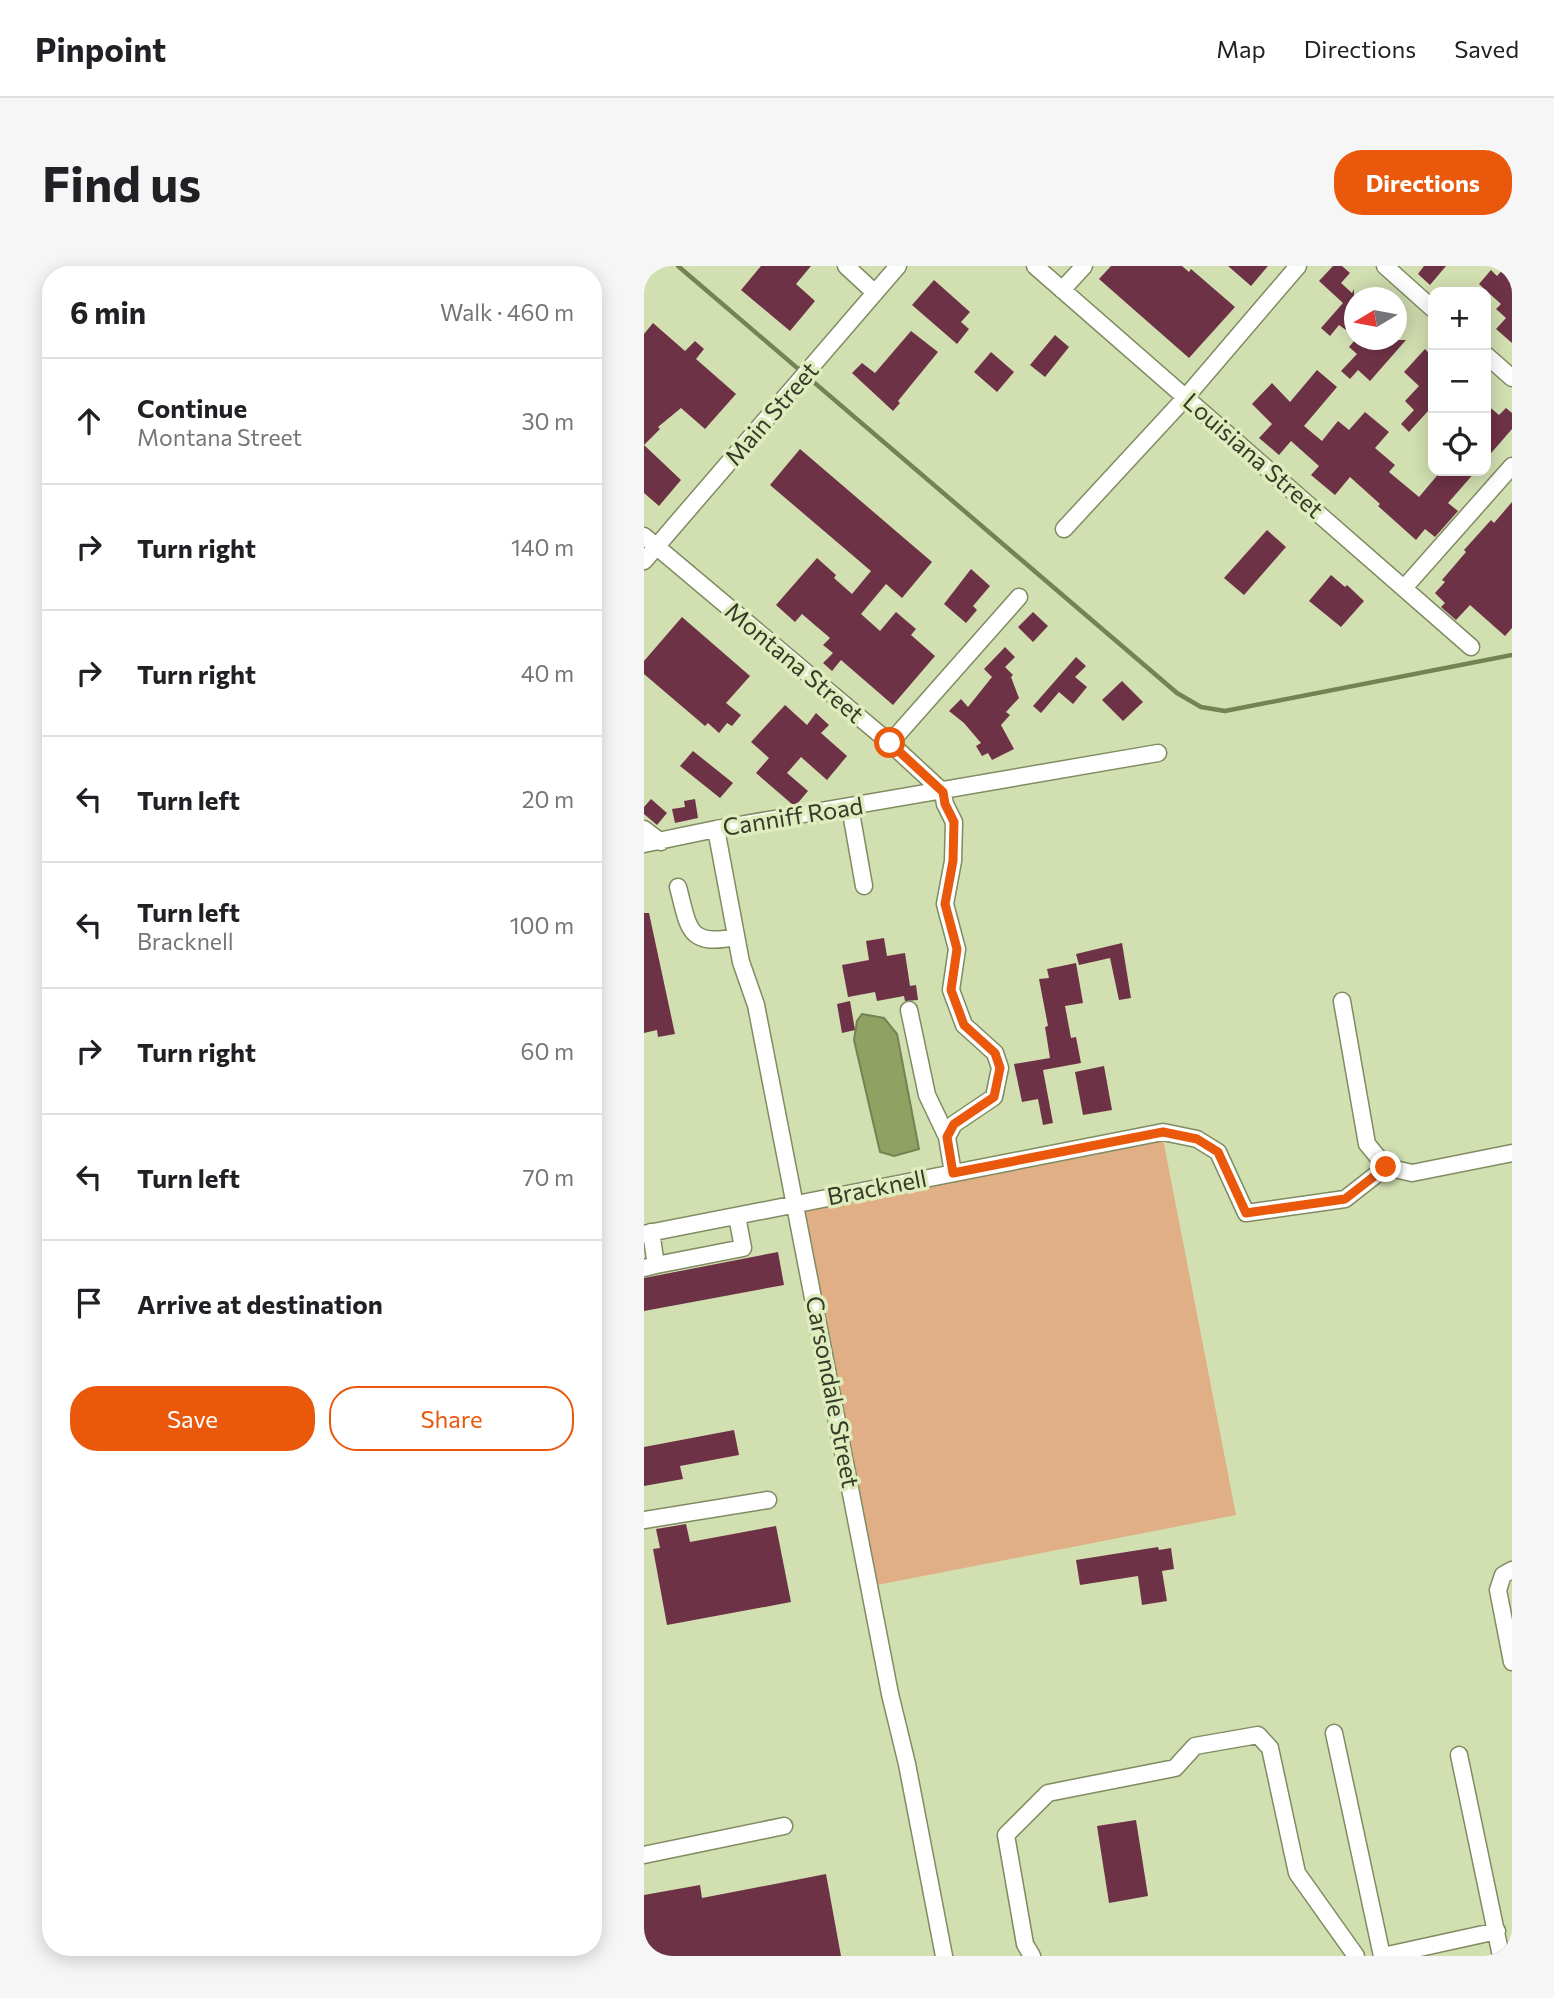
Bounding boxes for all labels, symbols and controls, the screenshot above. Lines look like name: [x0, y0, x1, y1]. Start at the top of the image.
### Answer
text: Pinpoint: [35, 28, 166, 69]
text: Map: [1216, 34, 1266, 63]
text: Directions: [1304, 34, 1416, 63]
text: Saved: [1454, 34, 1519, 63]
button: Directions: [1334, 150, 1512, 215]
text: Find us: [42, 152, 201, 212]
north arrow: [1344, 287, 1407, 350]
map controls: [1428, 287, 1491, 476]
button: +: [1428, 287, 1491, 350]
text: 6 min: [70, 293, 146, 330]
text: Walk · 460 m: [440, 298, 574, 326]
button: −: [1428, 350, 1491, 413]
street label: Main Street: [718, 355, 824, 471]
street label: Louisiana Street: [1178, 386, 1330, 524]
text: Continue: [137, 392, 247, 423]
icon: ahead: [70, 402, 108, 440]
text: 30 m: [521, 407, 574, 435]
button: locate: [1428, 413, 1491, 476]
text: Montana Street: [137, 423, 302, 451]
icon: right: [70, 528, 108, 566]
text: Turn right: [137, 532, 256, 563]
text: 140 m: [511, 533, 574, 561]
street label: Montana Street: [720, 595, 870, 728]
icon: right: [70, 654, 108, 692]
text: Turn right: [137, 658, 256, 689]
text: 40 m: [521, 659, 574, 687]
route start: [874, 727, 905, 758]
icon: left: [70, 780, 108, 818]
text: Turn left: [137, 784, 240, 815]
text: 20 m: [522, 785, 574, 813]
street label: Canniff Road: [721, 790, 865, 841]
text: Turn left: [137, 896, 240, 927]
icon: left: [70, 906, 108, 944]
text: 100 m: [510, 911, 574, 939]
text: Bracknell: [137, 927, 234, 955]
icon: right: [70, 1032, 108, 1070]
text: Turn right: [137, 1036, 256, 1067]
text: 60 m: [521, 1037, 574, 1065]
route end: [1370, 1151, 1401, 1182]
icon: left: [70, 1158, 108, 1196]
text: Turn left: [137, 1162, 240, 1193]
text: 70 m: [522, 1163, 574, 1191]
street label: Bracknell: [824, 1163, 929, 1210]
icon: arrive: [70, 1284, 108, 1322]
text: Arrive at destination: [137, 1288, 383, 1319]
street label: Carsondale Street: [801, 1293, 866, 1490]
button: Save: [70, 1386, 315, 1451]
button: Share: [329, 1386, 574, 1451]

